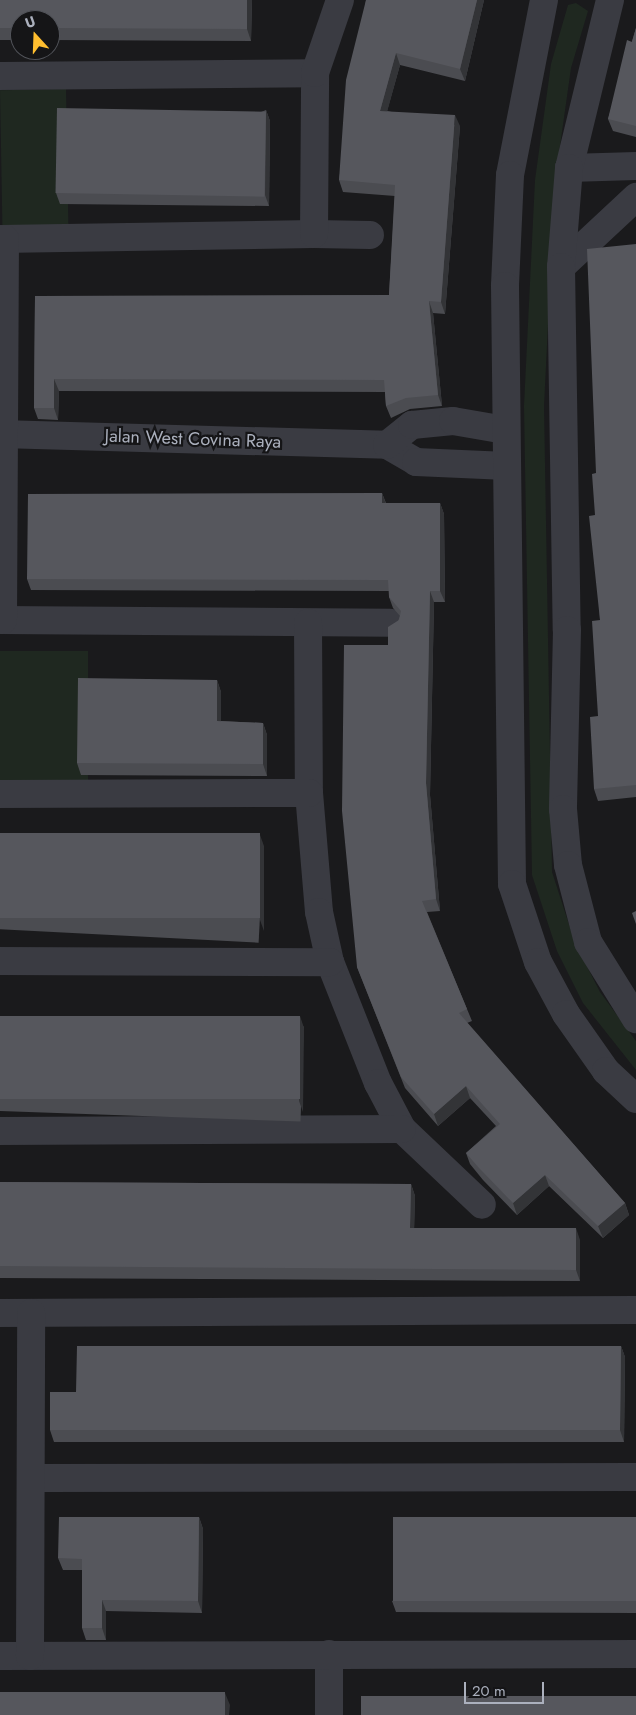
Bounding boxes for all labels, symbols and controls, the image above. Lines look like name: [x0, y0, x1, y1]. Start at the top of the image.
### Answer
north arrow: [10, 10, 60, 60]
text: U: [22, 11, 38, 33]
street label: Jalan West Covina Raya: [104, 425, 282, 453]
scale bar: [466, 1672, 546, 1704]
text: 20 m: [472, 1680, 506, 1702]

